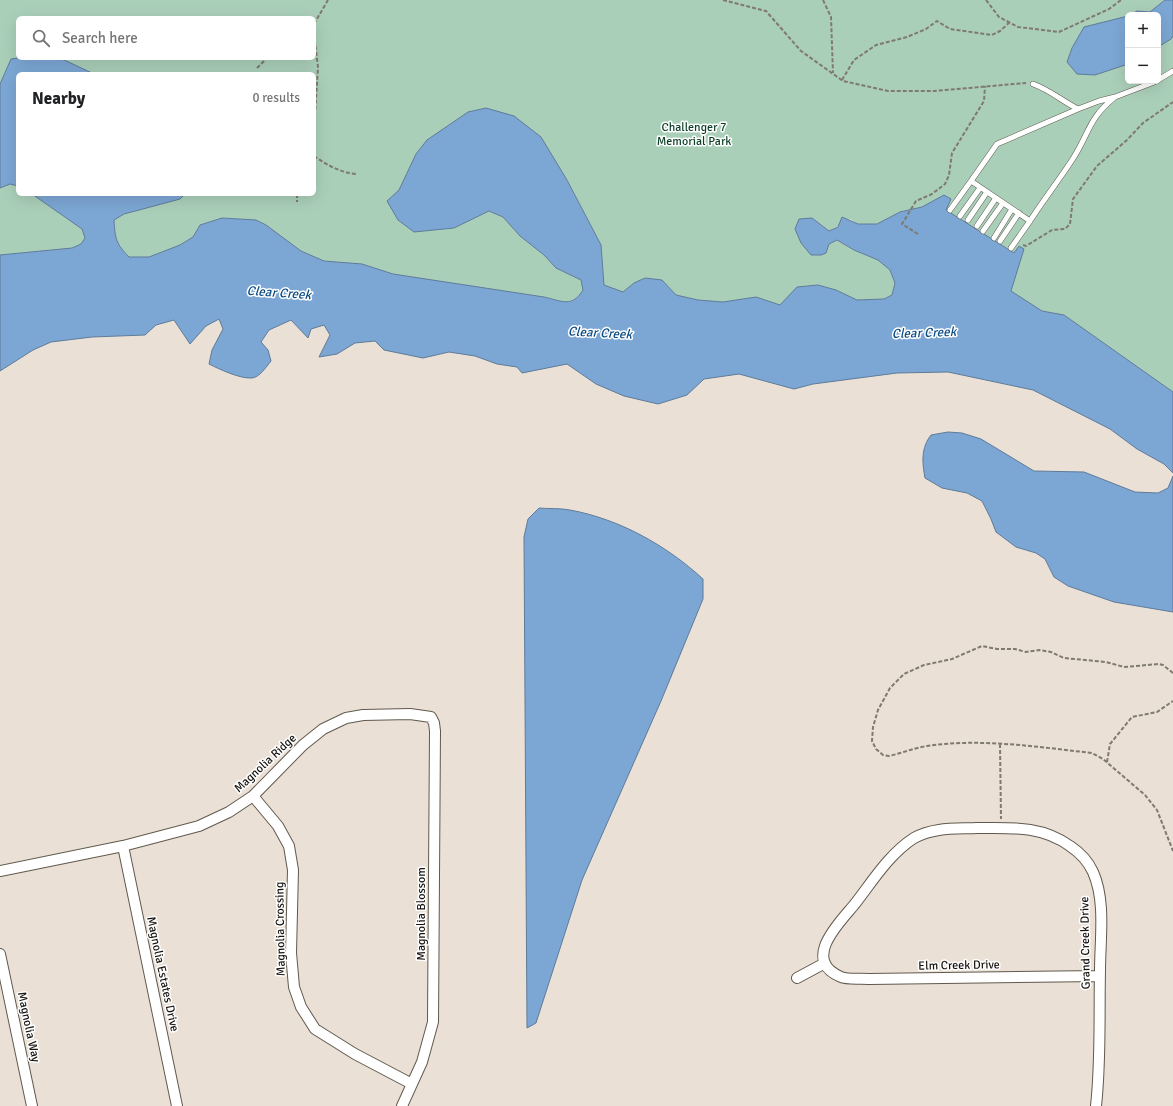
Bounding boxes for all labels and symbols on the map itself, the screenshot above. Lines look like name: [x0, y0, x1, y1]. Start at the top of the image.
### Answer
park label: Challenger 7 Memorial Park: [657, 120, 731, 149]
water label: Clear Creek: [246, 283, 313, 303]
water label: Clear Creek: [567, 323, 634, 343]
water label: Clear Creek: [892, 324, 958, 342]
street label: Magnolia Ridge: [231, 731, 300, 796]
street label: Magnolia Blossom: [414, 867, 429, 961]
street label: Magnolia Crossing: [272, 882, 289, 976]
street label: Grand Creek Drive: [1077, 897, 1094, 989]
street label: Magnolia Estates Drive: [143, 915, 182, 1033]
street label: Elm Creek Drive: [918, 957, 1000, 974]
street label: Magnolia Way: [14, 991, 43, 1064]

